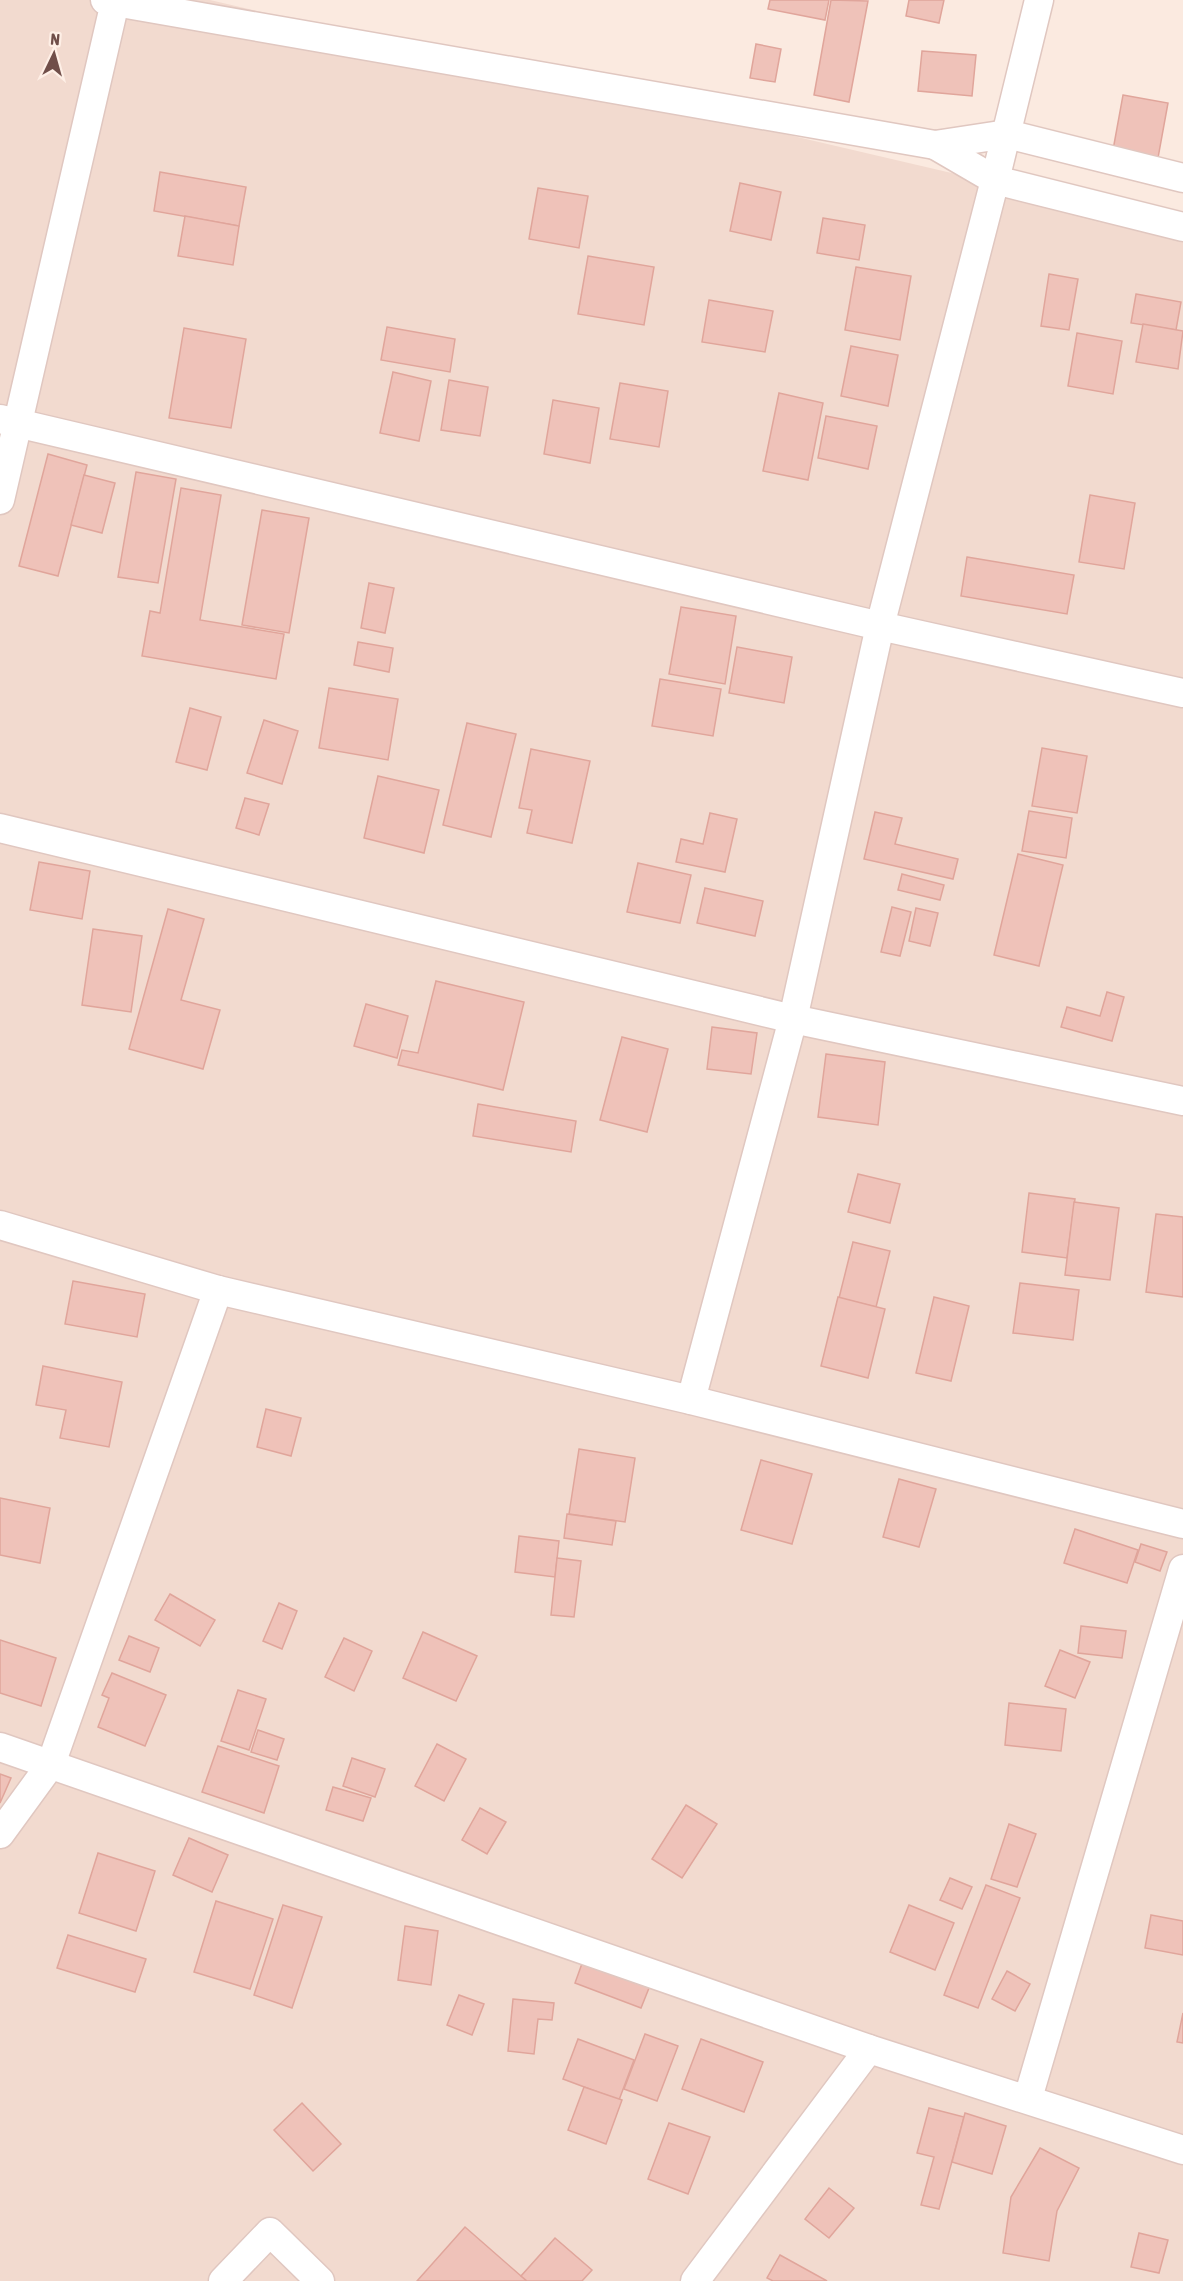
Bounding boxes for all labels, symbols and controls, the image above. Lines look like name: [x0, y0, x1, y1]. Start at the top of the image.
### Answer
north arrow: [24, 24, 84, 84]
text: N: [50, 30, 61, 48]

